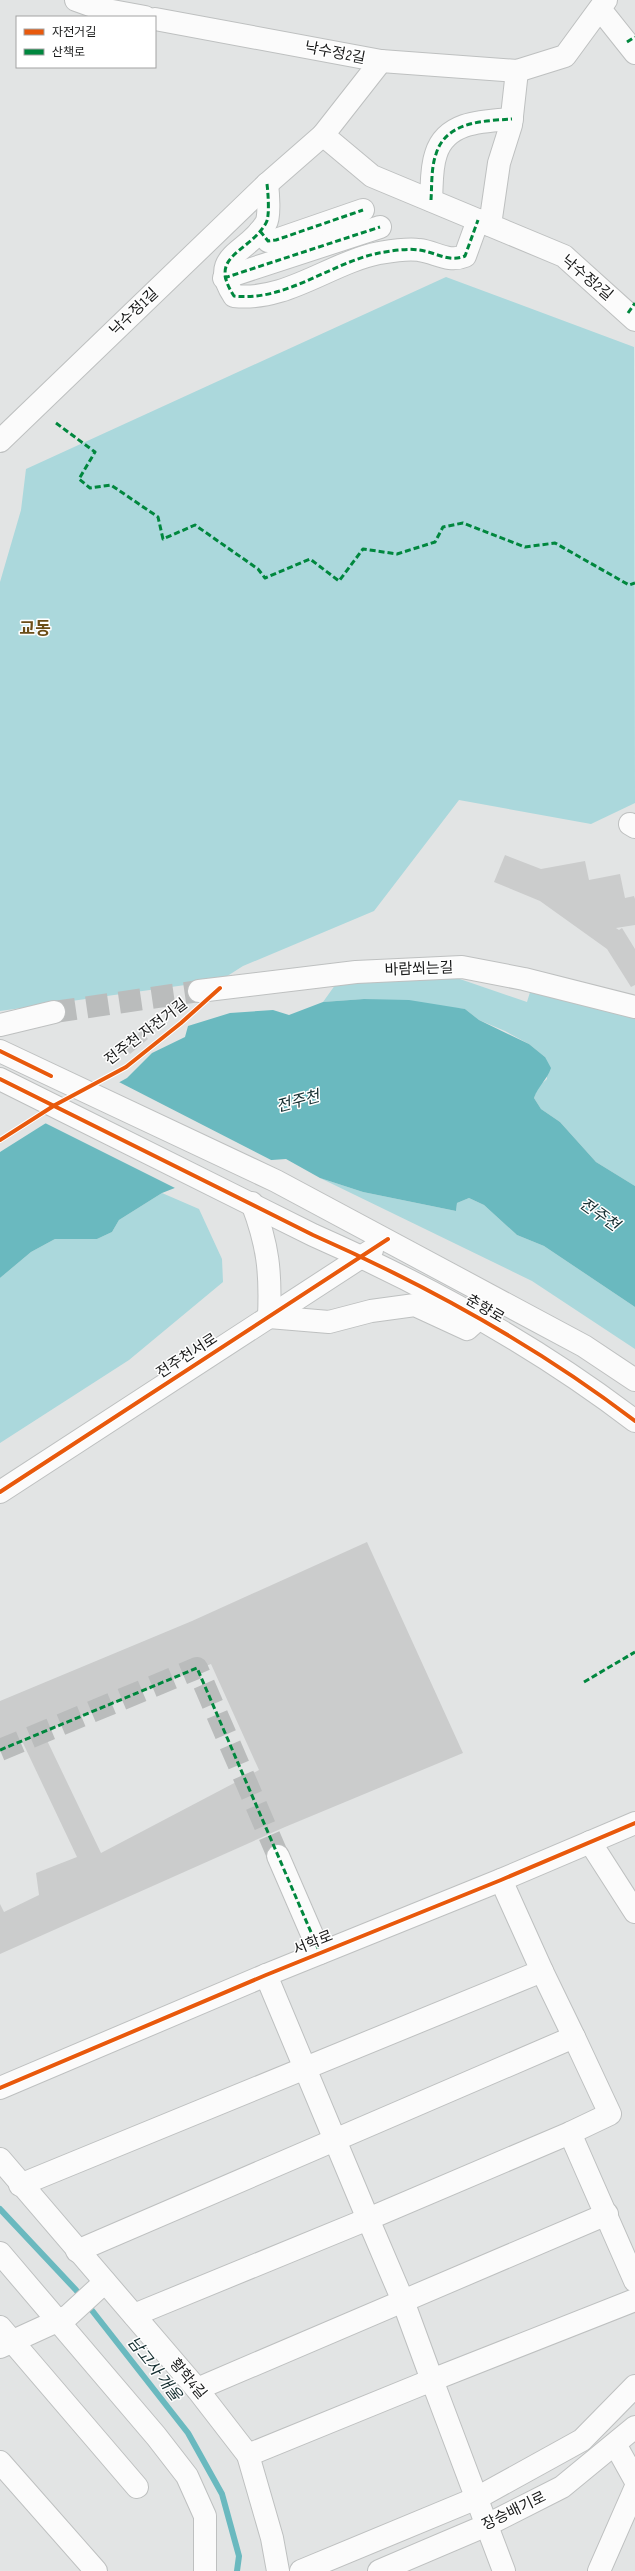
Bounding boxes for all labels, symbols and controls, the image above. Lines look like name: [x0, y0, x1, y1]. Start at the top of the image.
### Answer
legend: [16, 16, 156, 68]
text: 자전거길: [52, 25, 96, 40]
street label: 낙수정2길: [303, 38, 367, 68]
text: 산책로: [52, 45, 85, 60]
street label: 낙수정2길: [557, 251, 617, 305]
street label: 낙수정1길: [106, 284, 162, 340]
district label: 교동: [19, 619, 51, 639]
street label: 바람쐬는길: [384, 958, 454, 980]
street label: 전주천 자전거길: [101, 995, 191, 1069]
water label: 전주천: [274, 1087, 324, 1117]
water label: 전주천: [575, 1195, 624, 1237]
street label: 춘향로: [462, 1290, 508, 1328]
street label: 전주천서로: [153, 1329, 221, 1383]
street label: 서학로: [290, 1926, 336, 1960]
water label: 남고사 개울: [123, 2333, 186, 2406]
street label: 황학4길: [165, 2355, 211, 2403]
street label: 장승배기로: [479, 2487, 549, 2535]

